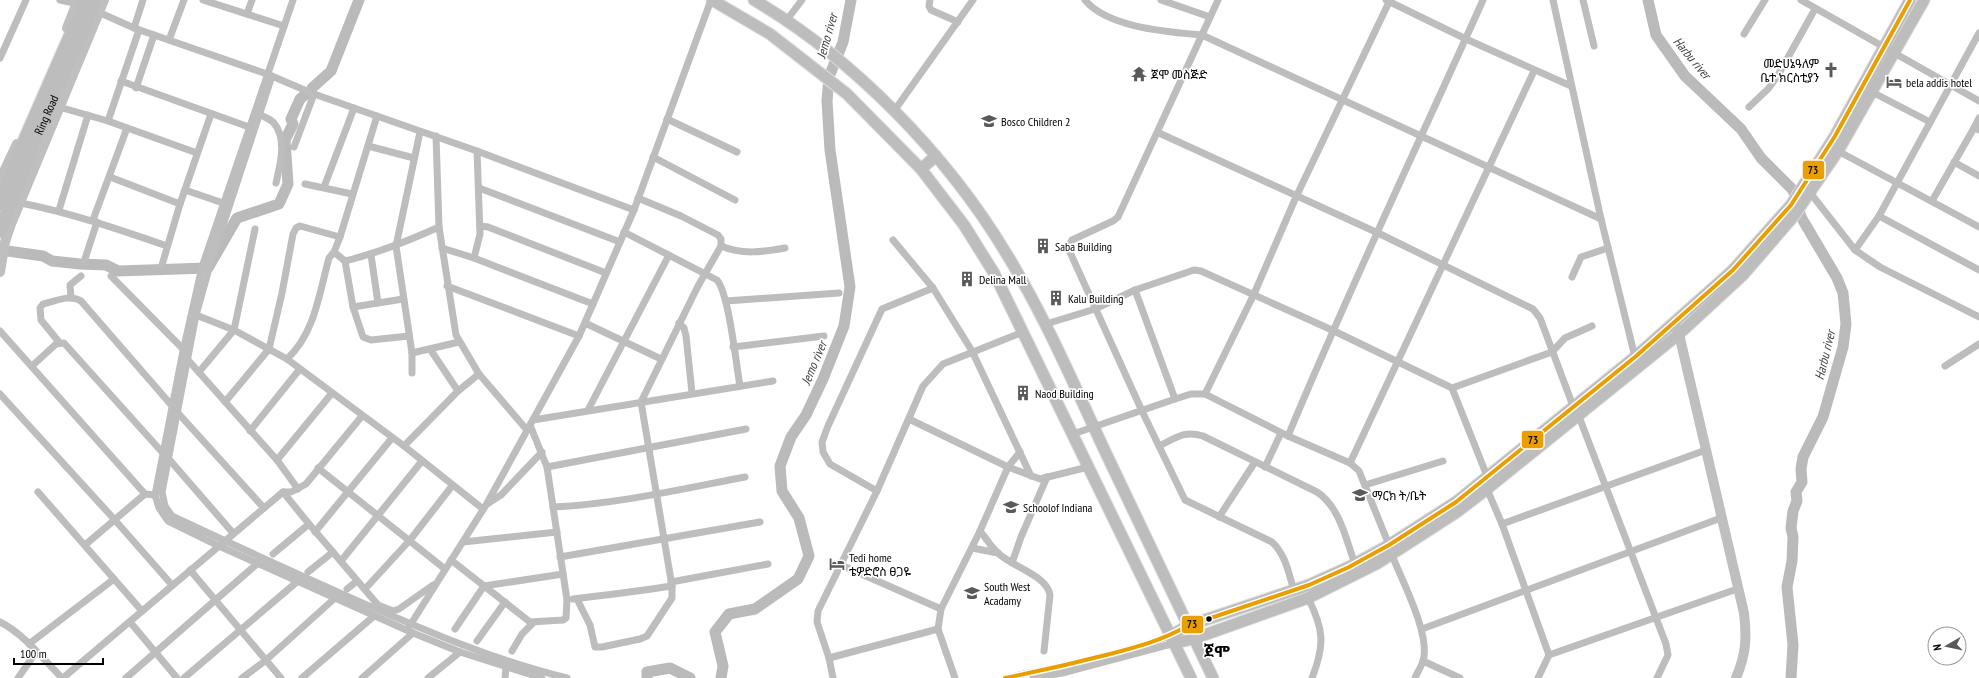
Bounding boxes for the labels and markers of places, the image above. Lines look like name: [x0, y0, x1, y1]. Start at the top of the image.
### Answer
place label: መድሀኔዓለም ቤተ ክርስቲያን: [1760, 56, 1820, 85]
church icon: መድሀኔዓለም ቤተ ክርስቲያን: [1822, 61, 1840, 79]
temple icon: ጀሞ መስጅድ: [1130, 65, 1148, 83]
place label: ጀሞ መስጅድ: [1151, 67, 1208, 82]
hotel icon: bela addis hotel: [1885, 73, 1903, 91]
place label: bela addis hotel: [1906, 75, 1972, 90]
school or university icon: Bosco Children 2: [980, 112, 998, 130]
place label: Bosco Children 2: [1001, 114, 1071, 129]
building icon: Saba Building: [1034, 237, 1052, 255]
place label: Saba Building: [1055, 239, 1112, 254]
building icon: Delina Mall: [958, 270, 976, 288]
place label: Delina Mall: [979, 272, 1027, 287]
building icon: Kalu Building: [1047, 289, 1065, 307]
place label: Kalu Building: [1068, 291, 1124, 306]
building icon: Naod Building: [1014, 384, 1032, 402]
place label: Naod Building: [1035, 386, 1094, 401]
school or university icon: ማርክ ት/ቤት: [1351, 486, 1369, 504]
place label: ማርክ ት/ቤት: [1372, 488, 1427, 503]
school or university icon: Schoolof Indiana: [1002, 498, 1020, 516]
place label: Schoolof Indiana: [1023, 500, 1092, 515]
place label: Tedi home ቴዎድሮስ ፀጋዬ: [849, 550, 911, 579]
hotel icon: Tedi home ቴዎድሮስ ፀጋዬ: [828, 555, 846, 573]
place label: South West Acadamy: [984, 579, 1031, 608]
school or university icon: South West Acadamy: [963, 584, 981, 602]
unlabelled marker: [1204, 614, 1214, 624]

